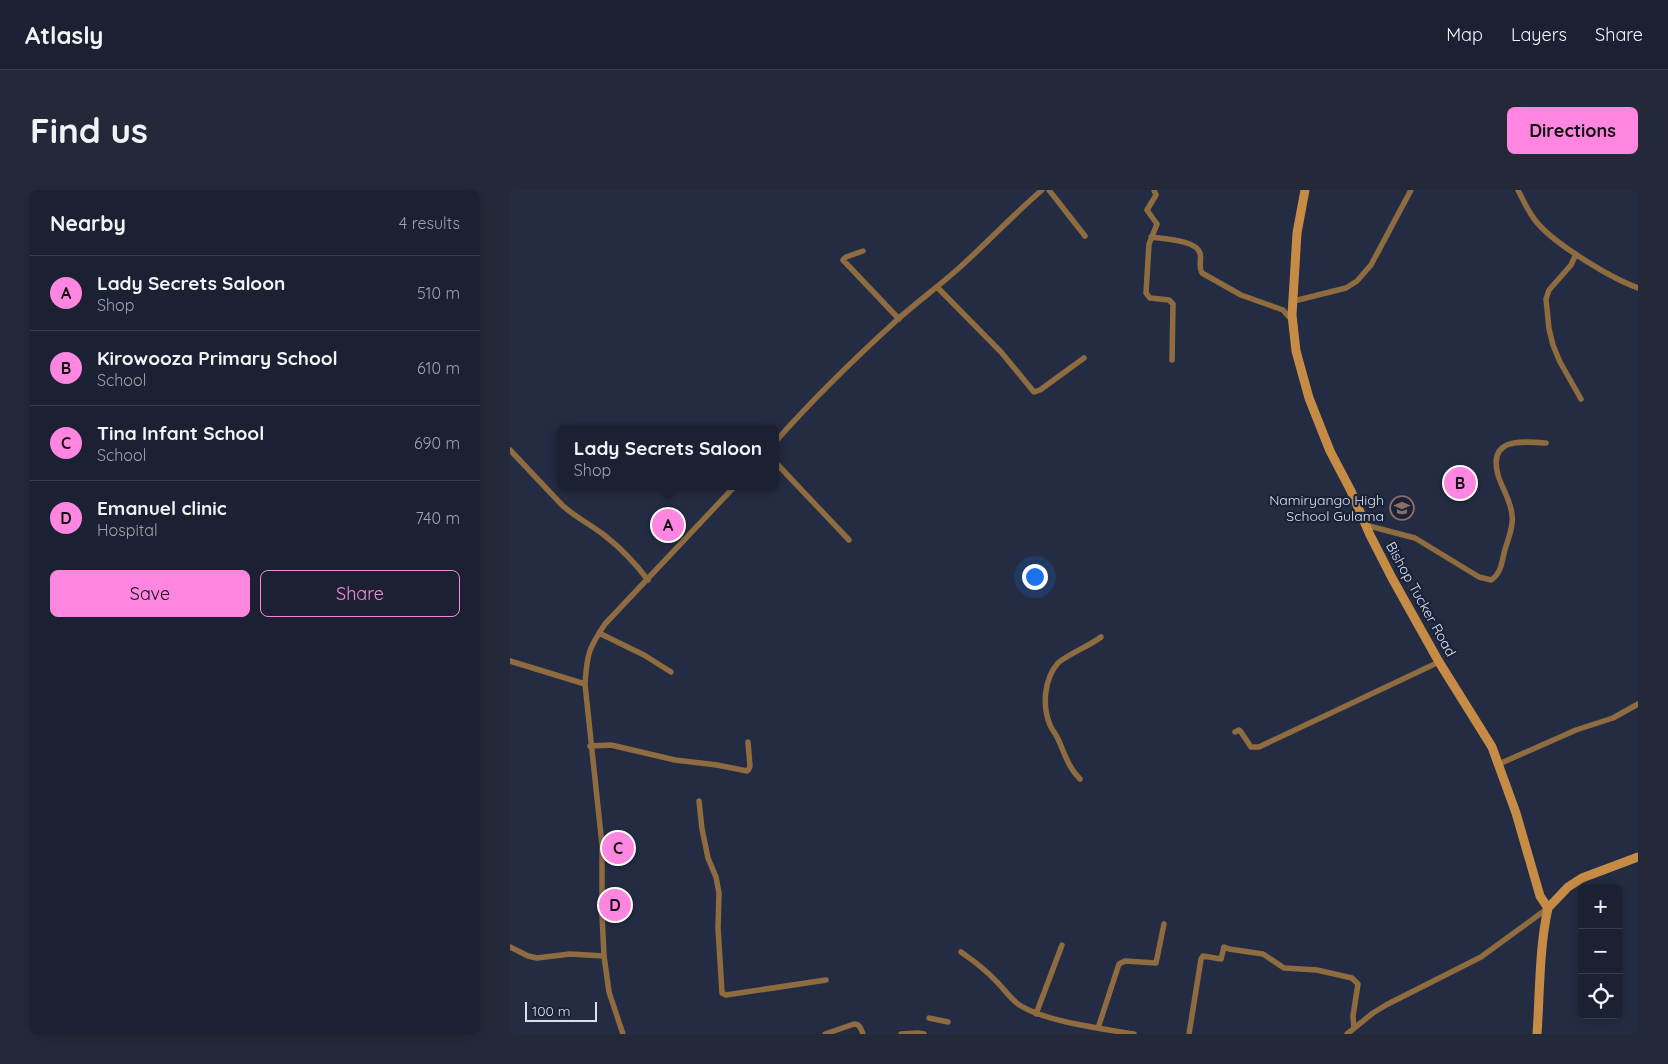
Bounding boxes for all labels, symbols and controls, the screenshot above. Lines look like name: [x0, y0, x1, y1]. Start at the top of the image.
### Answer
text: Atlasly: [25, 20, 103, 50]
text: Map: [1446, 23, 1483, 46]
text: Layers: [1511, 23, 1567, 46]
text: Share: [1595, 23, 1643, 46]
button: Directions: [1507, 107, 1638, 154]
text: Find us: [30, 108, 148, 152]
text: Nearby: [50, 210, 126, 236]
text: 4 results: [399, 213, 460, 233]
text: Lady Secrets Saloon: [97, 271, 285, 295]
text: A: [61, 283, 71, 303]
text: 510 m: [417, 283, 460, 303]
text: Shop: [97, 295, 134, 315]
text: Kirowooza Primary School: [97, 346, 338, 370]
text: B: [61, 358, 71, 378]
text: 610 m: [417, 358, 460, 378]
text: School: [97, 370, 146, 390]
text: Tina Infant School: [97, 421, 264, 445]
popup: [557, 425, 779, 490]
text: C: [61, 433, 71, 453]
text: 690 m: [414, 433, 460, 453]
text: Lady Secrets Saloon: [574, 436, 762, 460]
text: School: [97, 445, 146, 465]
text: Shop: [574, 460, 611, 480]
pin: B: [1444, 464, 1476, 502]
place label: Namiryango High School Gulama: [1269, 491, 1384, 525]
school or university icon: Namiryango High School Gulama: [1389, 495, 1415, 521]
text: Emanuel clinic: [97, 496, 227, 520]
pin: A: [652, 506, 684, 544]
text: D: [60, 508, 72, 528]
text: 740 m: [416, 508, 460, 528]
text: Hospital: [97, 520, 158, 540]
street label: Bishop Tucker Road: [1382, 538, 1460, 660]
your location: [1022, 564, 1048, 590]
button: Save: [50, 570, 250, 617]
button: Share: [260, 570, 460, 617]
pin: C: [602, 829, 634, 867]
map controls: [1578, 884, 1623, 1019]
button: +: [1578, 884, 1623, 929]
pin: D: [599, 886, 631, 924]
button: −: [1578, 929, 1623, 974]
button: locate: [1578, 974, 1623, 1019]
scale bar: [525, 999, 598, 1022]
text: 100 m: [532, 1002, 570, 1020]

